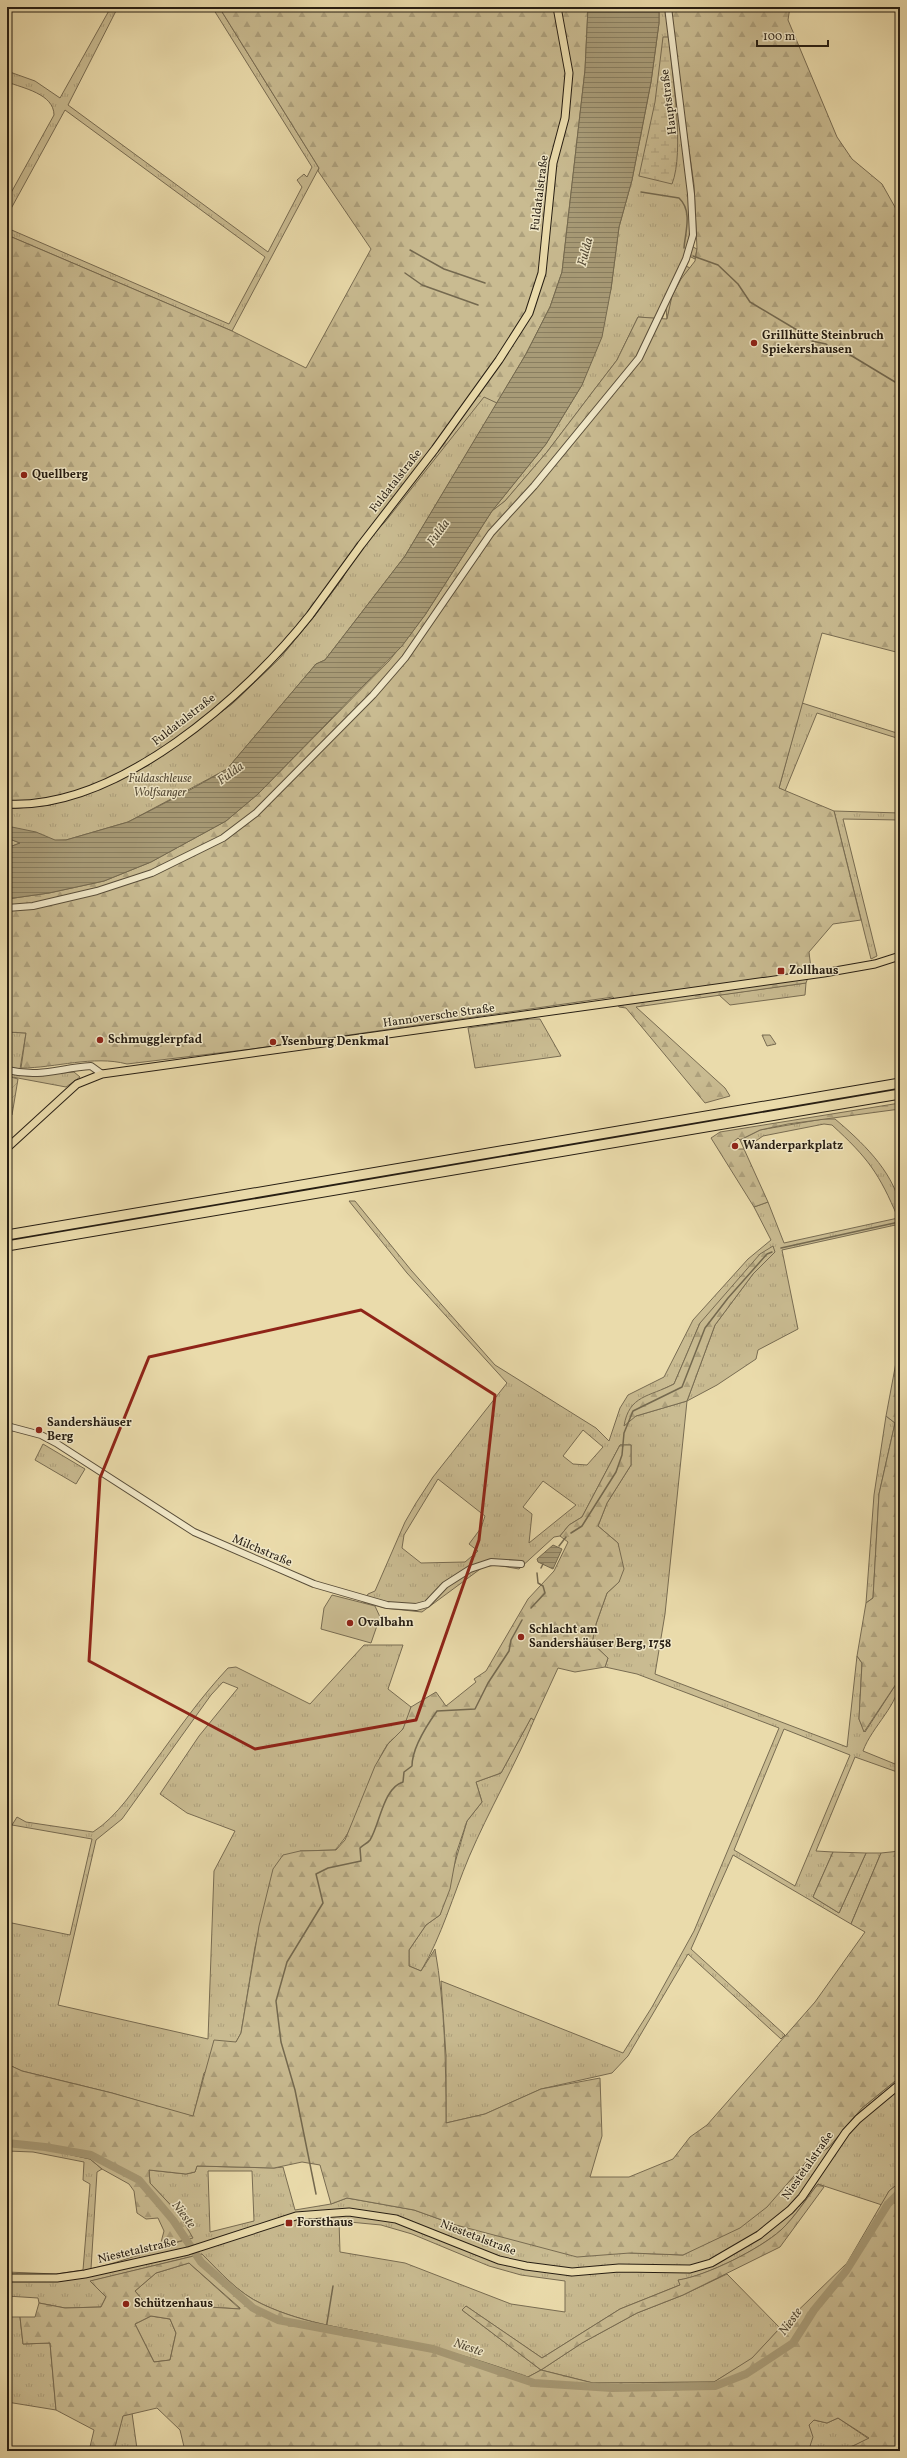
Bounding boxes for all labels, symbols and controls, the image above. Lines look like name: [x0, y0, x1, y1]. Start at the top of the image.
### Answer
scale bar: [757, 22, 828, 48]
text: 100 m: [763, 29, 796, 45]
street label: Hauptstraße: [657, 68, 681, 136]
street label: Fuldatalstraße: [527, 154, 553, 232]
water label: Fulda: [574, 236, 598, 268]
place label: Grillhütte Steinbruch Spiekershausen: [762, 328, 884, 358]
marker: Grillhütte Steinbruch Spiekershausen: [749, 338, 759, 348]
street label: Fuldatalstraße: [366, 446, 426, 516]
place label: Quellberg: [32, 467, 89, 483]
marker: Quellberg: [19, 470, 29, 480]
water label: Fulda: [423, 516, 455, 550]
street label: Fuldatalstraße: [149, 690, 219, 750]
water label: Fulda: [214, 758, 248, 790]
park label: Fuldaschleuse Wolfsanger: [128, 771, 192, 801]
place label: Zollhaus: [789, 963, 839, 979]
marker: Zollhaus: [776, 966, 786, 976]
street label: Hannoversche Straße: [382, 1000, 496, 1032]
place label: Schmugglerpfad: [108, 1032, 203, 1048]
place label: Ysenburg Denkmal: [281, 1034, 389, 1050]
marker: Schmugglerpfad: [95, 1035, 105, 1045]
marker: Ysenburg Denkmal: [268, 1037, 278, 1047]
place label: Wanderparkplatz: [743, 1138, 843, 1154]
marker: Wanderparkplatz: [730, 1141, 740, 1151]
place label: Sandershäuser Berg: [47, 1415, 132, 1445]
marker: Sandershäuser Berg: [34, 1425, 44, 1435]
street label: Milchstraße: [230, 1531, 295, 1571]
place label: Ovalbahn: [358, 1615, 414, 1631]
marker: Ovalbahn: [345, 1618, 355, 1628]
place label: Schlacht am Sandershäuser Berg, 1758: [529, 1622, 671, 1652]
marker: Schlacht am Sandershäuser Berg, 1758: [516, 1632, 526, 1642]
street label: Niestetalstraße: [778, 2128, 838, 2203]
water label: Nieste: [167, 2197, 200, 2233]
place label: Forsthaus: [297, 2215, 354, 2231]
street label: Niestetalstraße: [438, 2216, 519, 2260]
marker: Forsthaus: [284, 2218, 294, 2228]
street label: Niestetalstraße: [96, 2234, 178, 2268]
place label: Schützenhaus: [134, 2296, 213, 2312]
marker: Schützenhaus: [121, 2299, 131, 2309]
water label: Nieste: [775, 2304, 807, 2340]
water label: Nieste: [451, 2335, 486, 2362]

